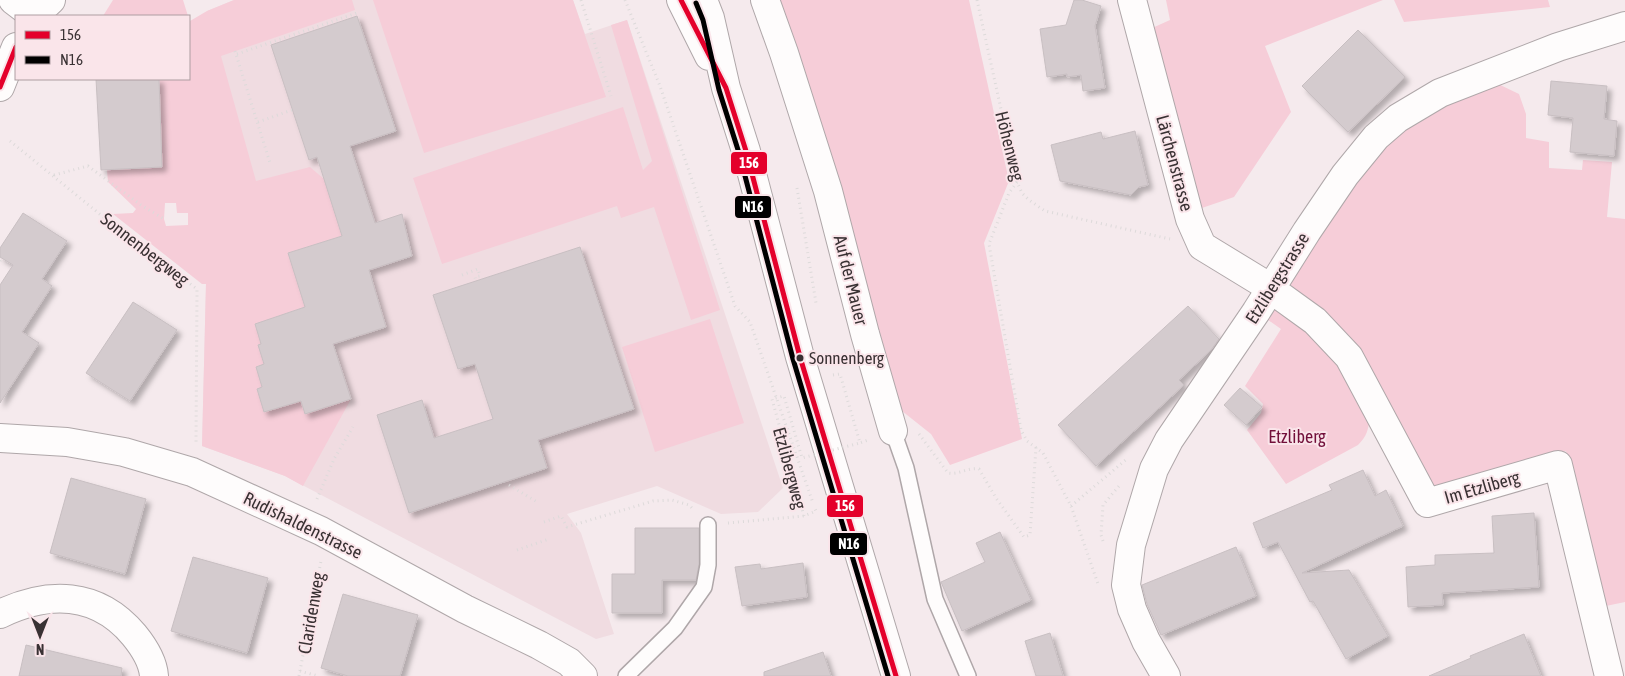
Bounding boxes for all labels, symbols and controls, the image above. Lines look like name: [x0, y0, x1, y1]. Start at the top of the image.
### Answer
legend: [15, 15, 190, 80]
text: 156: [60, 26, 81, 43]
text: N16: [60, 51, 83, 68]
street label: Höhenweg: [991, 109, 1029, 183]
street label: Lärchenstrasse: [1152, 113, 1198, 213]
line badge: 156: [730, 151, 768, 175]
text: 156: [739, 155, 759, 171]
line badge: N16: [734, 195, 772, 219]
text: N16: [742, 199, 764, 215]
street label: Sonnenbergweg: [97, 208, 193, 290]
street label: Etzlibergstrasse: [1241, 229, 1313, 327]
street label: Auf der Mauer: [830, 233, 872, 328]
place label: Sonnenberg: [809, 348, 885, 368]
marker: Sonnenberg: [795, 353, 805, 363]
street label: Etzlibergweg: [769, 425, 811, 512]
park label: Etzliberg: [1268, 426, 1326, 447]
street label: Im Etzliberg: [1442, 466, 1522, 508]
street label: Rudishaldenstrasse: [240, 487, 366, 563]
line badge: 156: [826, 494, 864, 518]
text: 156: [835, 498, 855, 514]
line badge: N16: [829, 532, 868, 556]
text: N16: [838, 536, 860, 552]
street label: Claridenweg: [293, 570, 329, 656]
north arrow: [15, 611, 65, 661]
text: N: [36, 641, 44, 657]

